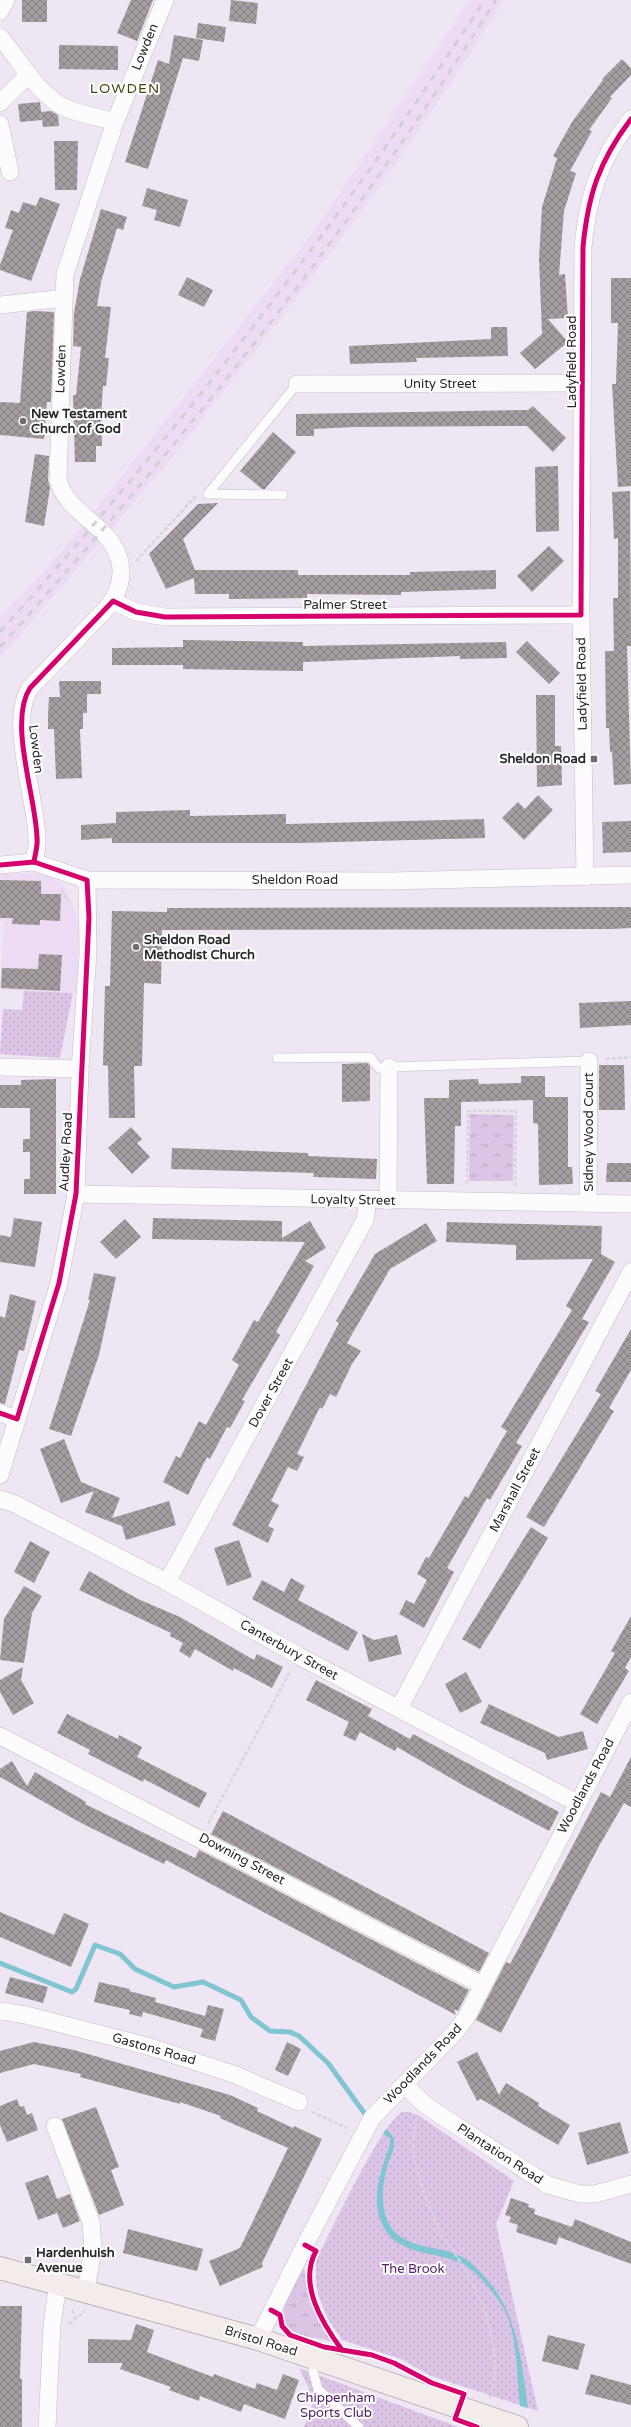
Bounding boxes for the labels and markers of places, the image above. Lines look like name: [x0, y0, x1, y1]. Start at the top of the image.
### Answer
place label: New Testament Church of God: [31, 406, 127, 437]
marker: New Testament Church of God: [18, 416, 28, 426]
place label: Sheldon Road: [500, 751, 586, 767]
marker: Sheldon Road: [589, 754, 599, 764]
place label: Sheldon Road Methodist Church: [144, 932, 255, 963]
marker: Sheldon Road Methodist Church: [131, 942, 141, 952]
place label: Hardenhuish Avenue: [36, 2245, 115, 2276]
marker: Hardenhuish Avenue: [23, 2255, 33, 2265]

